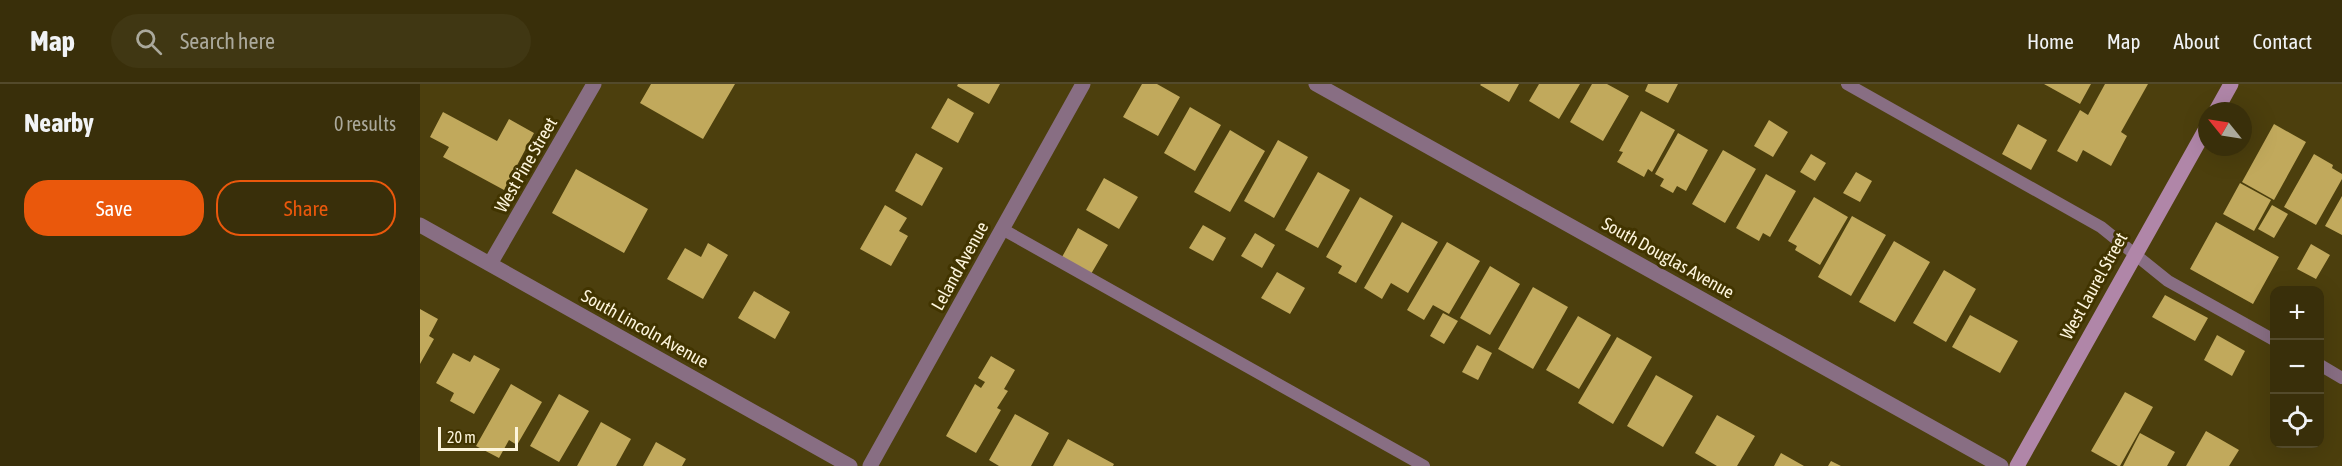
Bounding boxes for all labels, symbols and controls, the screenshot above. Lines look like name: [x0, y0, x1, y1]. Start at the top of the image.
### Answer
search box: [111, 14, 531, 68]
text: Map: [30, 25, 75, 57]
icon: search: [132, 25, 165, 58]
text: Search here: [180, 28, 275, 54]
text: Home: [2027, 29, 2074, 53]
text: Map: [2107, 29, 2141, 53]
text: About: [2174, 29, 2220, 53]
text: Contact: [2253, 29, 2312, 53]
north arrow: [2198, 102, 2252, 156]
text: Nearby: [24, 108, 94, 138]
text: 0 results: [334, 112, 396, 135]
street label: West Pine Street: [490, 114, 561, 216]
button: Save: [24, 180, 204, 236]
button: Share: [216, 180, 396, 236]
street label: South Douglas Avenue: [1598, 213, 1738, 303]
street label: Leland Avenue: [927, 218, 992, 314]
street label: West Laurel Street: [2056, 229, 2132, 343]
street label: South Lincoln Avenue: [578, 285, 712, 372]
map controls: [2270, 286, 2324, 448]
button: +: [2270, 286, 2324, 340]
button: −: [2270, 340, 2324, 394]
button: locate: [2270, 394, 2324, 448]
scale bar: [438, 424, 518, 452]
text: 20 m: [447, 428, 476, 446]

